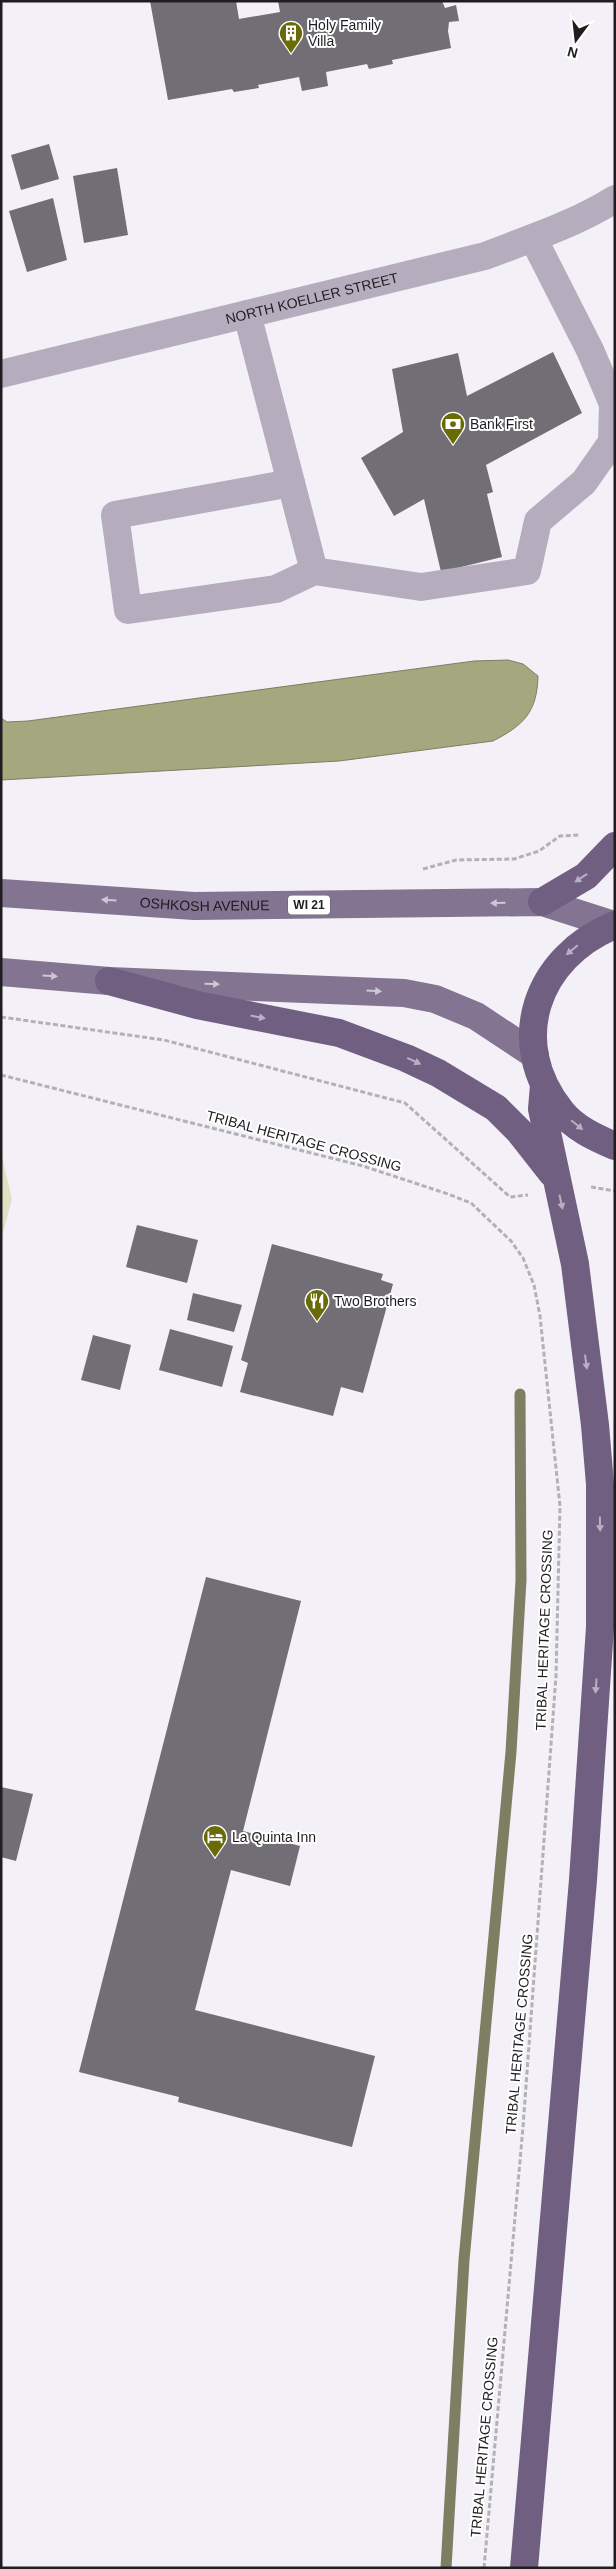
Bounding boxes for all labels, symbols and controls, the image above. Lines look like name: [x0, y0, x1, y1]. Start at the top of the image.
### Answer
north arrow: [551, 15, 601, 65]
place label: Holy Family Villa: [308, 17, 381, 49]
building icon: Holy Family Villa: [278, 20, 304, 54]
text: N: [566, 44, 580, 62]
street label: NORTH KOELLER STREET: [224, 269, 400, 327]
bank icon: Bank First: [440, 411, 466, 445]
place label: Bank First: [470, 416, 533, 432]
one-way arrow: [575, 873, 588, 883]
street label: OSHKOSH AVENUE: [139, 894, 270, 914]
one-way arrow: [100, 896, 116, 904]
road number: WI 21: [288, 896, 330, 914]
one-way arrow: [490, 899, 506, 907]
one-way arrow: [566, 945, 579, 956]
one-way arrow: [42, 972, 58, 980]
one-way arrow: [204, 981, 220, 989]
one-way arrow: [367, 987, 383, 995]
one-way arrow: [251, 1013, 266, 1021]
one-way arrow: [407, 1058, 421, 1066]
street label: TRIBAL HERITAGE CROSSING: [205, 1107, 403, 1175]
one-way arrow: [570, 1119, 583, 1130]
one-way arrow: [557, 1195, 565, 1210]
restaurant icon: Two Brothers: [304, 1288, 330, 1322]
place label: Two Brothers: [334, 1293, 416, 1309]
one-way arrow: [583, 1355, 591, 1371]
one-way arrow: [597, 1516, 605, 1532]
street label: TRIBAL HERITAGE CROSSING: [532, 1529, 556, 1731]
one-way arrow: [591, 1679, 599, 1695]
hotel icon: La Quinta Inn: [202, 1824, 228, 1858]
place label: La Quinta Inn: [232, 1829, 316, 1845]
street label: TRIBAL HERITAGE CROSSING: [502, 1933, 536, 2135]
street label: TRIBAL HERITAGE CROSSING: [467, 2336, 501, 2538]

